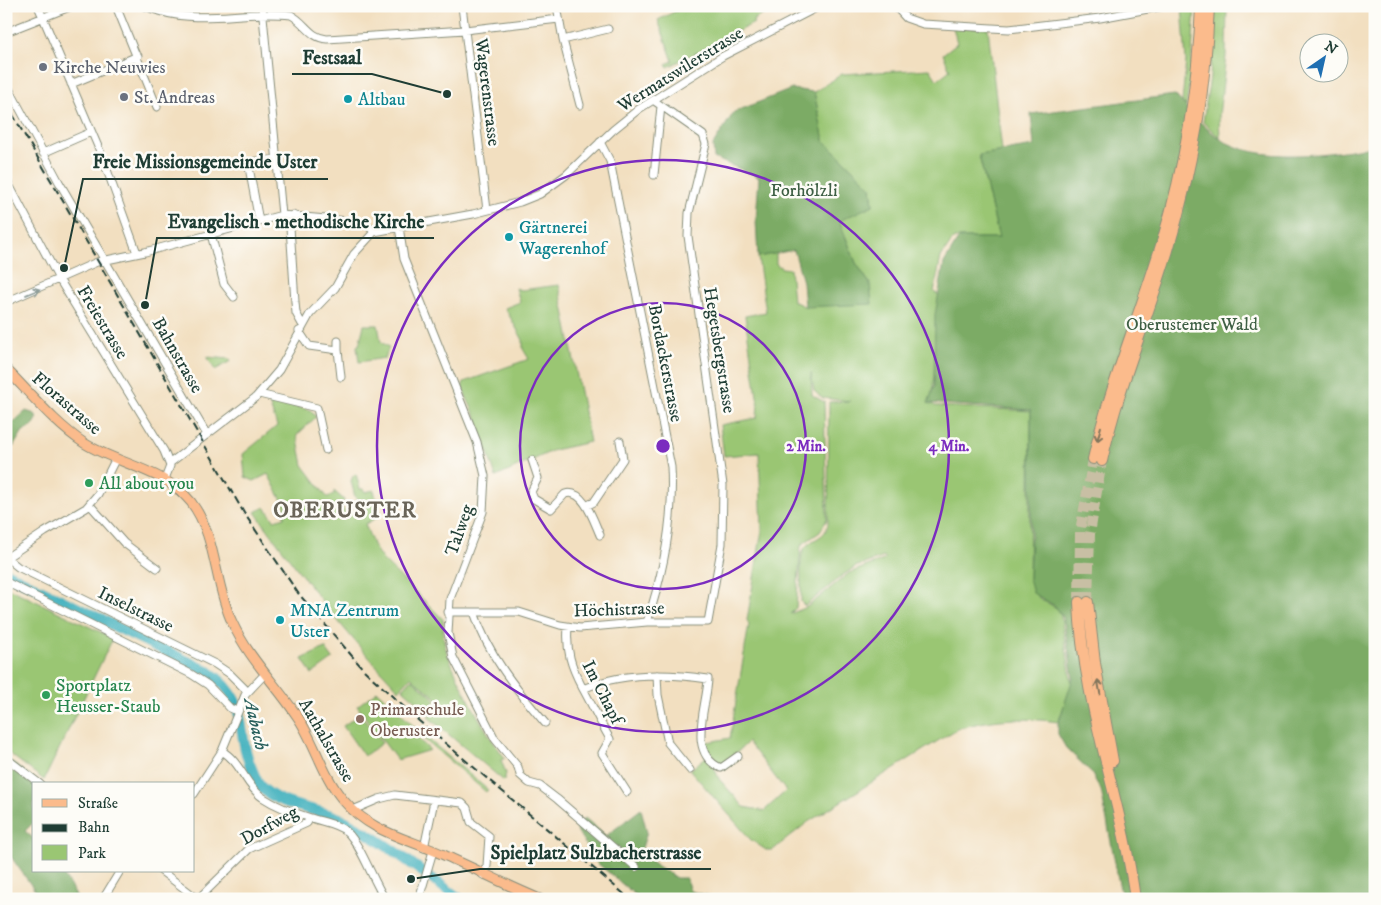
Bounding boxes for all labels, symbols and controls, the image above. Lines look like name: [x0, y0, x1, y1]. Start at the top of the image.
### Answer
street label: Wermatswilerstrasse: [613, 22, 747, 118]
north arrow: [1298, 32, 1348, 82]
street label: Wagerenstrasse: [469, 36, 505, 147]
text: N: [1321, 37, 1341, 59]
callout: Festsaal: [292, 40, 372, 74]
text: Festsaal: [302, 47, 362, 70]
place label: Kirche Neuwies: [53, 57, 166, 79]
marker: Kirche Neuwies: [37, 61, 49, 73]
place label: St. Andreas: [134, 87, 215, 109]
place label: Altbau: [358, 89, 406, 111]
marker: St. Andreas: [118, 91, 130, 103]
marker: Altbau: [342, 93, 354, 105]
callout: Freie Missionsgemeinde Uster: [83, 145, 328, 179]
text: Freie Missionsgemeinde Uster: [93, 151, 318, 174]
park label: Forhölzli: [770, 180, 838, 202]
callout: Evangelisch - methodische Kirche: [157, 204, 434, 238]
text: Evangelisch - methodische Kirche: [168, 211, 425, 234]
place label: Gärtnerei Wagerenhof: [518, 217, 609, 260]
marker: Gärtnerei Wagerenhof: [503, 231, 515, 243]
street label: Freiestrasse: [72, 282, 133, 363]
one-way arrow: [25, 286, 40, 296]
street label: Hegetsbergstrasse: [698, 286, 740, 415]
street label: Bordackerstrasse: [643, 302, 687, 424]
street label: Bahnstrasse: [147, 314, 208, 397]
park label: Oberustemer Wald: [1126, 314, 1258, 336]
street label: Florastrasse: [27, 368, 106, 440]
one-way arrow: [1094, 425, 1103, 441]
centre of rings: [654, 437, 672, 455]
text: 2 Min.: [786, 437, 826, 456]
text: 4 Min.: [928, 437, 970, 456]
place label: All about you: [99, 473, 194, 495]
marker: All about you: [83, 477, 95, 489]
district label: OBERUSTER: [273, 497, 417, 524]
street label: Talweg: [441, 502, 479, 559]
street label: Inselstrasse: [94, 582, 177, 638]
street label: Höchistrasse: [573, 597, 665, 623]
place label: MNA Zentrum Uster: [290, 600, 399, 643]
marker: MNA Zentrum Uster: [274, 614, 286, 626]
street label: Im Chapf: [577, 657, 629, 731]
place label: Sportplatz Heusser-Staub: [56, 675, 160, 718]
one-way arrow: [1094, 679, 1104, 695]
marker: Sportplatz Heusser-Staub: [40, 689, 52, 701]
water label: Aabach: [238, 694, 273, 753]
street label: Aathalstrasse: [293, 695, 359, 786]
place label: Primarschule Oberuster: [370, 699, 464, 742]
marker: Primarschule Oberuster: [354, 713, 366, 725]
legend: [32, 782, 195, 872]
text: Straße: [78, 794, 118, 813]
street label: Dorfweg: [237, 801, 302, 851]
text: Bahn: [78, 818, 110, 837]
callout: Spielplatz Sulzbacherstrasse: [480, 835, 711, 869]
text: Spielplatz Sulzbacherstrasse: [491, 842, 702, 865]
text: Park: [78, 844, 107, 863]

